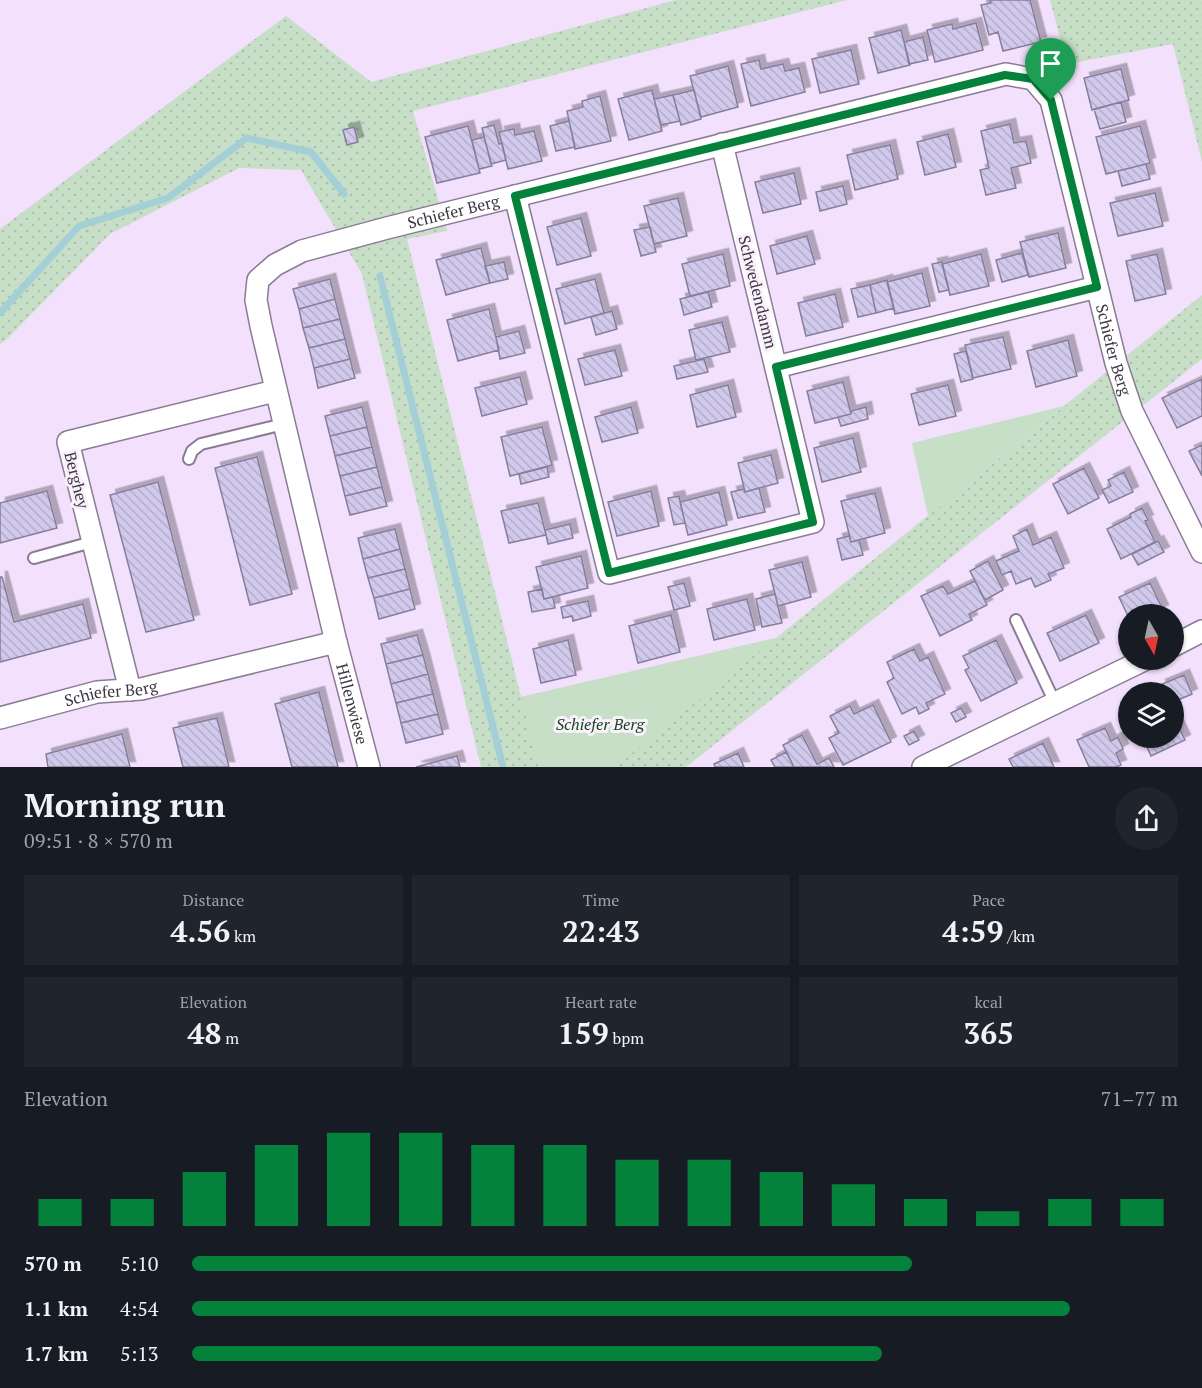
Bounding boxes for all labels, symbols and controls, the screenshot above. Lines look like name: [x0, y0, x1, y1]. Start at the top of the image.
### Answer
pin: [1025, 38, 1076, 100]
icon: arrive: [1034, 47, 1067, 80]
street label: Schiefer Berg: [405, 189, 502, 234]
street label: Schwedendamm: [733, 233, 783, 351]
street label: Schiefer Berg: [1091, 302, 1137, 399]
street label: Berghey: [59, 449, 95, 512]
north arrow: [1118, 604, 1184, 670]
map controls: [1118, 604, 1184, 748]
street label: Hillenwiese: [331, 661, 374, 747]
street label: Schiefer Berg: [62, 674, 160, 711]
button: layers: [1118, 682, 1184, 748]
park label: Schiefer Berg: [556, 713, 646, 735]
text: Morning run: [24, 783, 226, 826]
button: share: [1115, 787, 1178, 850]
text: 09:51 · 8 × 570 m: [24, 827, 173, 854]
text: Distance: [182, 889, 244, 911]
text: Time: [583, 889, 619, 911]
text: Pace: [972, 889, 1005, 911]
text: 4.56: [170, 911, 230, 951]
text: 22:43: [562, 911, 640, 951]
text: 4:59: [942, 911, 1003, 951]
text: km: [230, 925, 256, 947]
text: /km: [1003, 925, 1035, 947]
text: Elevation: [180, 991, 247, 1013]
text: Heart rate: [565, 991, 637, 1013]
text: kcal: [974, 991, 1003, 1013]
text: 48: [188, 1013, 221, 1053]
text: 159: [558, 1013, 609, 1053]
text: 365: [963, 1013, 1014, 1053]
text: m: [221, 1027, 239, 1049]
text: bpm: [609, 1027, 644, 1049]
text: Elevation: [24, 1085, 108, 1112]
text: 71–77 m: [1101, 1085, 1178, 1112]
text: 570 m: [24, 1250, 82, 1277]
text: 5:10: [120, 1250, 159, 1277]
text: 1.1 km: [24, 1295, 88, 1322]
text: 4:54: [120, 1295, 159, 1322]
text: 1.7 km: [24, 1340, 88, 1367]
text: 5:13: [120, 1340, 159, 1367]

